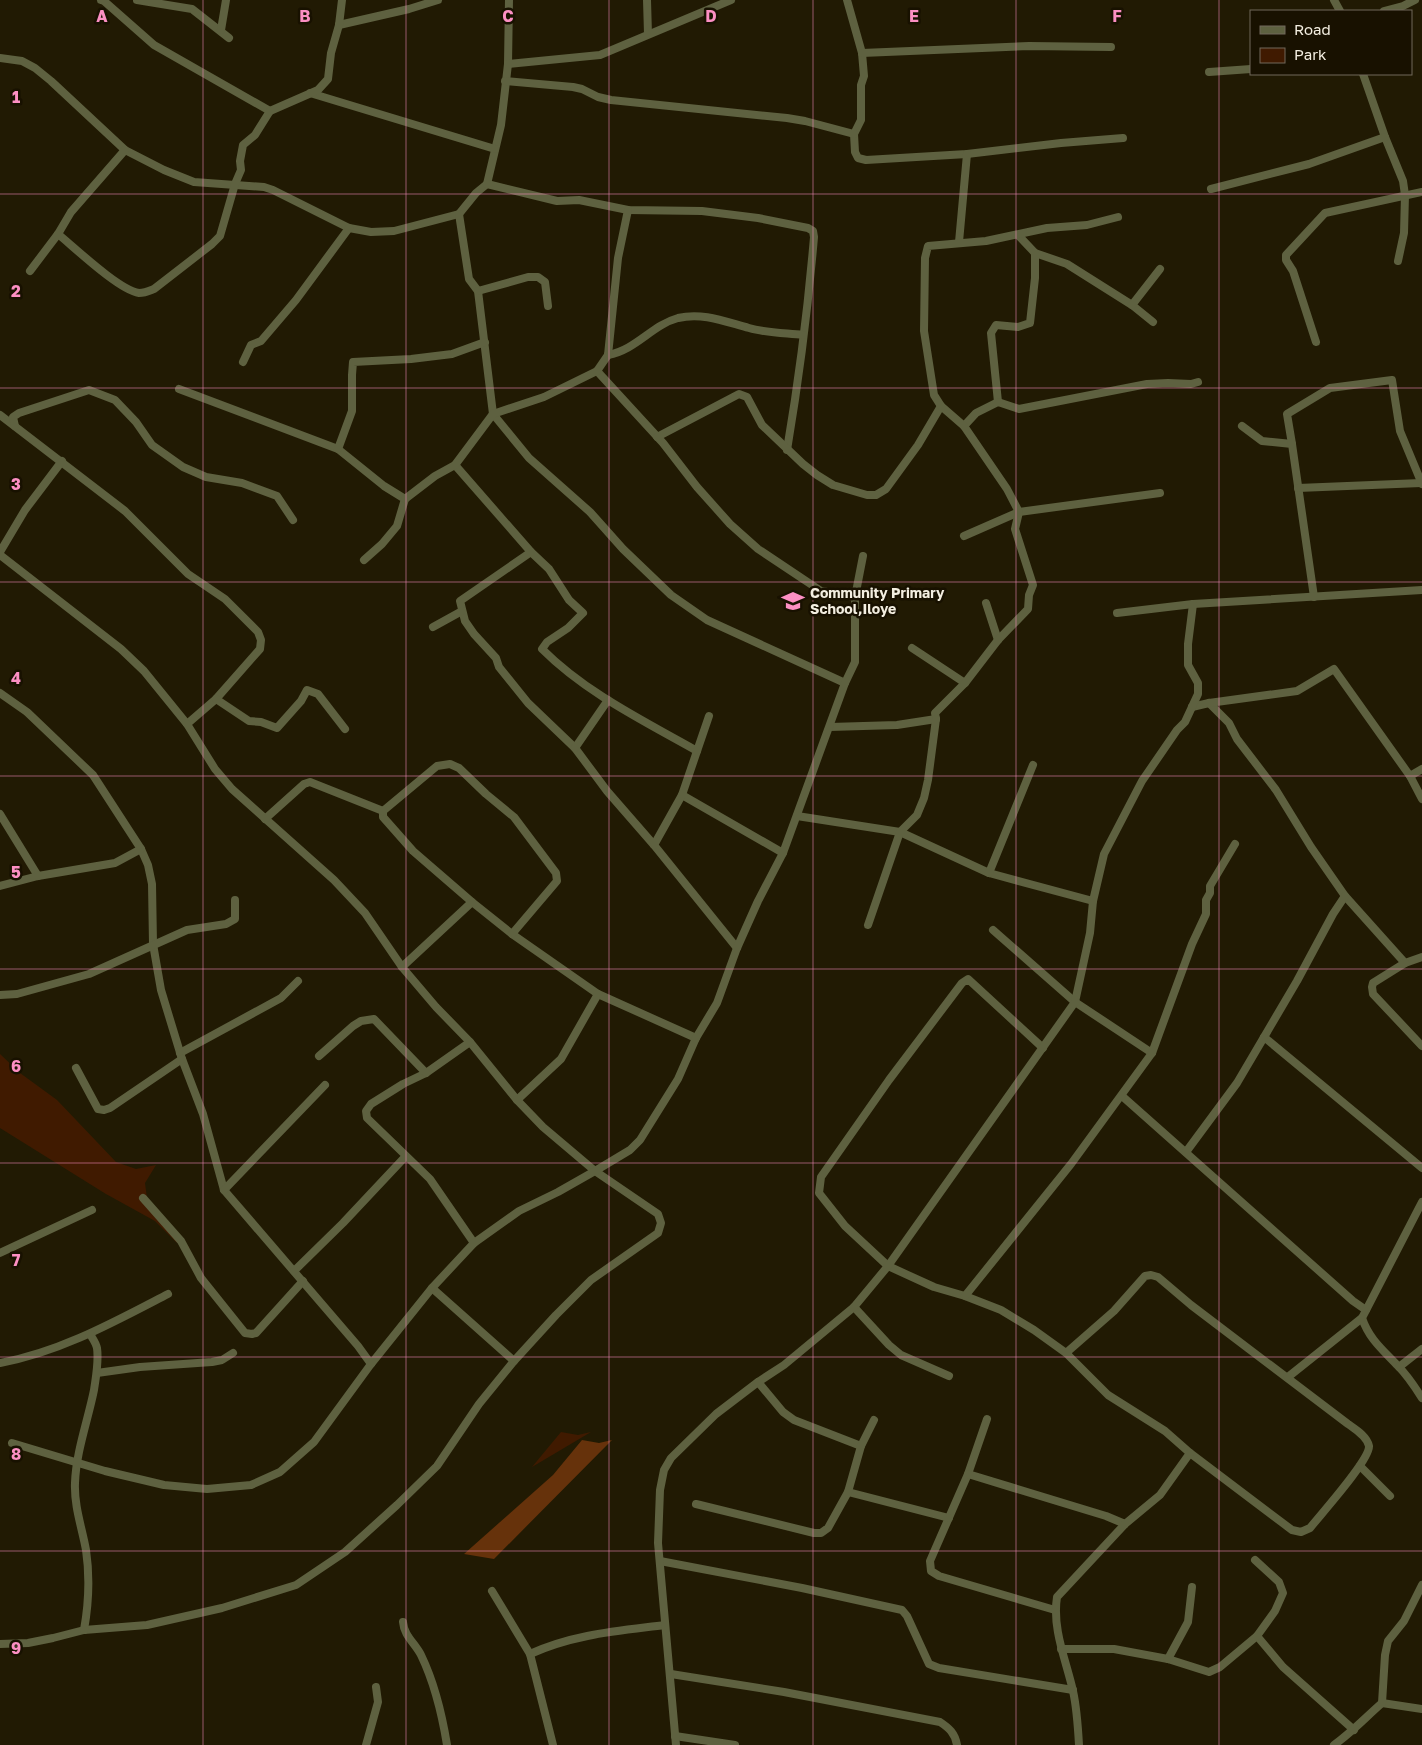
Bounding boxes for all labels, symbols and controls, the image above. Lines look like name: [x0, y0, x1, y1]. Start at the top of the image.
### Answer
text: A: [96, 6, 108, 26]
text: B: [299, 6, 311, 26]
text: C: [502, 6, 514, 26]
text: D: [705, 6, 717, 26]
text: E: [909, 6, 919, 26]
text: F: [1112, 6, 1122, 26]
legend: [1250, 10, 1412, 75]
text: Road: [1294, 20, 1331, 38]
text: Park: [1294, 45, 1327, 63]
text: 1: [12, 87, 20, 107]
text: 2: [11, 281, 21, 301]
text: 3: [11, 474, 21, 494]
place label: Community Primary School,Iloye: [810, 584, 945, 617]
school or university icon: Community Primary School,Iloye: [780, 588, 806, 614]
text: 4: [11, 668, 21, 688]
text: 5: [11, 862, 21, 882]
text: 6: [11, 1056, 21, 1076]
text: 7: [12, 1250, 21, 1270]
text: 8: [11, 1444, 21, 1464]
text: 9: [11, 1638, 21, 1658]

